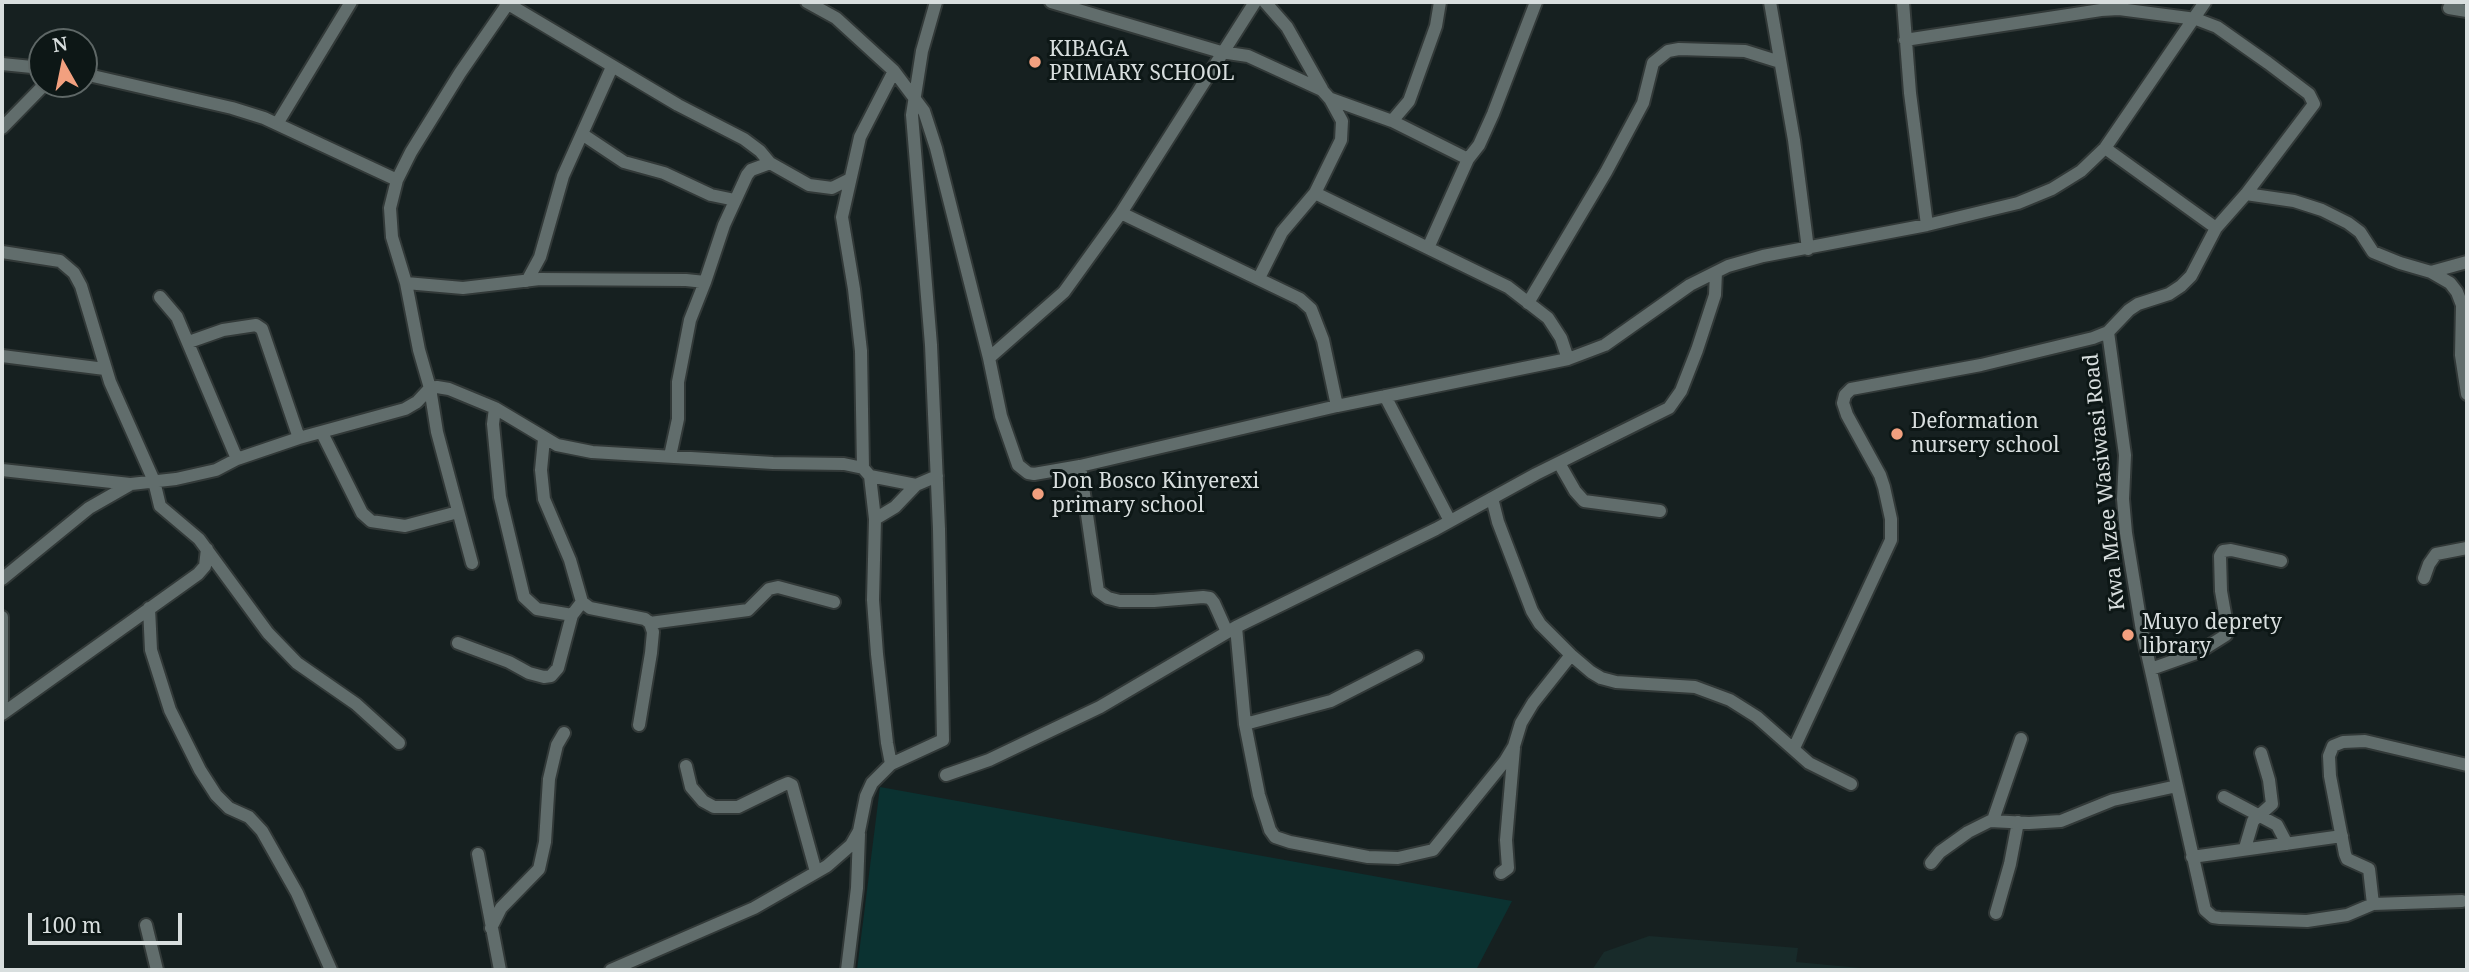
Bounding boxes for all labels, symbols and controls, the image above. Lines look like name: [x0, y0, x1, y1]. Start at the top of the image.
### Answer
north arrow: [28, 28, 98, 98]
text: N: [51, 30, 69, 58]
place label: KIBAGA PRIMARY SCHOOL: [1049, 37, 1235, 87]
marker: KIBAGA PRIMARY SCHOOL: [1027, 54, 1043, 70]
street label: Kwa Mzee Wasiwasi Road: [2079, 352, 2131, 612]
place label: Deformation nursery school: [1911, 409, 2060, 459]
marker: Deformation nursery school: [1889, 426, 1905, 442]
place label: Don Bosco Kinyerexi primary school: [1052, 469, 1259, 519]
marker: Don Bosco Kinyerexi primary school: [1030, 486, 1046, 502]
place label: Muyo deprety library: [2142, 610, 2282, 660]
marker: Muyo deprety library: [2120, 627, 2136, 643]
scale bar: [32, 898, 186, 942]
text: 100 m: [41, 911, 102, 939]

